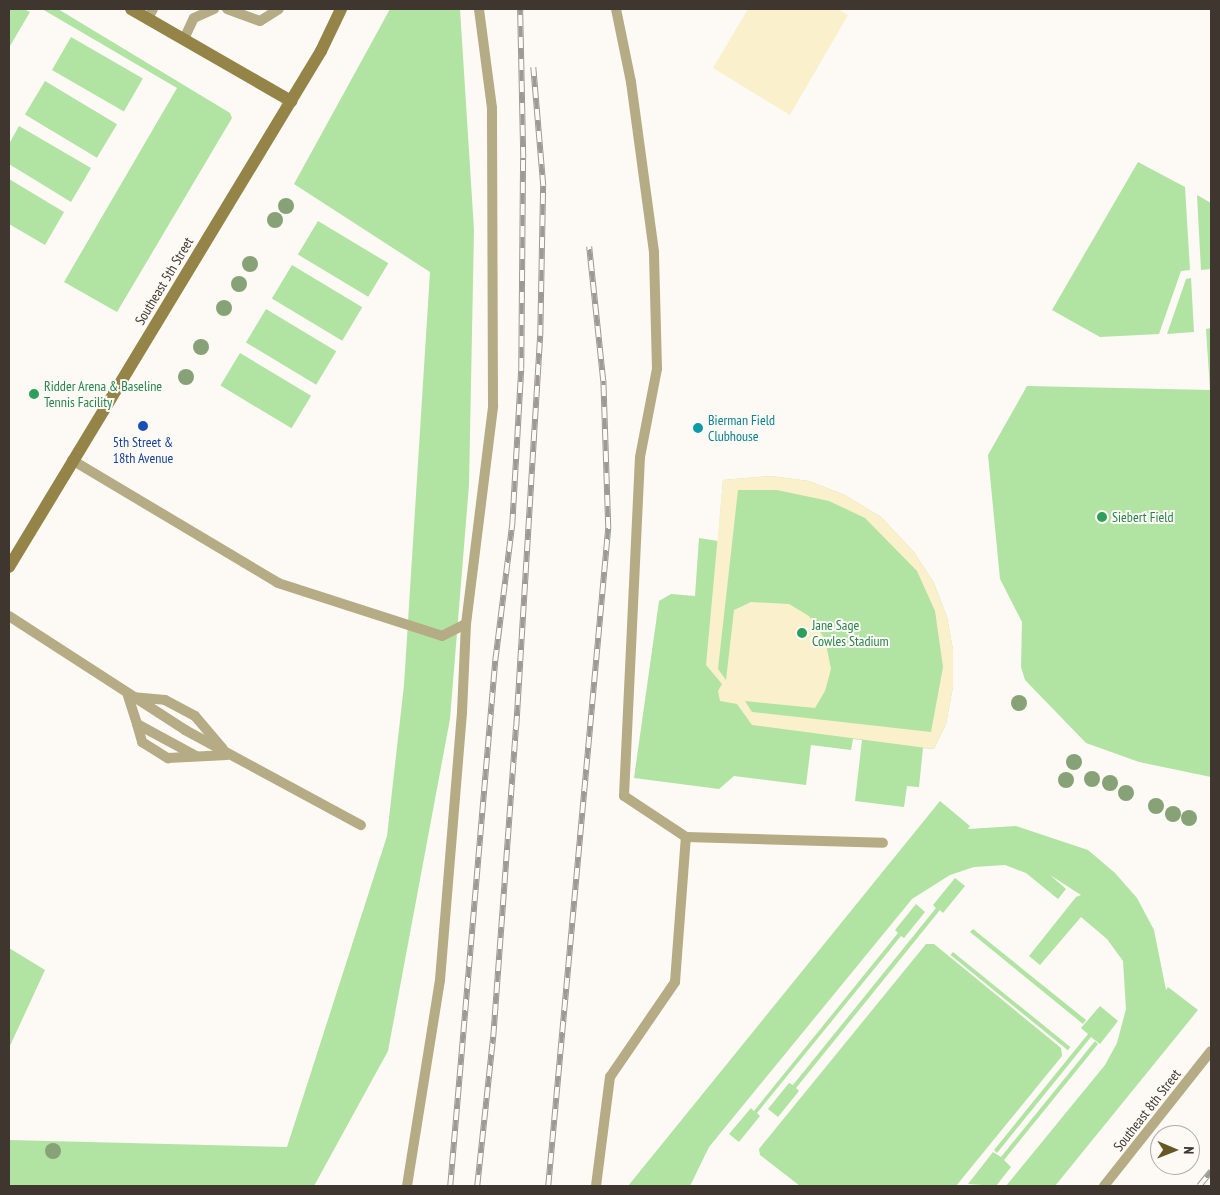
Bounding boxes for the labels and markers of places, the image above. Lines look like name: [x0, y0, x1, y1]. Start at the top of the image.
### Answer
place label: Ridder Arena & Baseline Tennis Facility: [44, 378, 163, 411]
marker: Ridder Arena & Baseline Tennis Facility: [28, 388, 40, 400]
place label: Bierman Field Clubhouse: [708, 412, 775, 444]
marker: 5th Street & 18th Avenue: [137, 420, 149, 432]
marker: Bierman Field Clubhouse: [692, 422, 704, 434]
place label: 5th Street & 18th Avenue: [113, 434, 173, 467]
place label: Siebert Field: [1112, 509, 1174, 525]
marker: Siebert Field: [1096, 511, 1108, 523]
place label: Jane Sage Cowles Stadium: [812, 617, 889, 650]
marker: Jane Sage Cowles Stadium: [796, 627, 808, 639]

